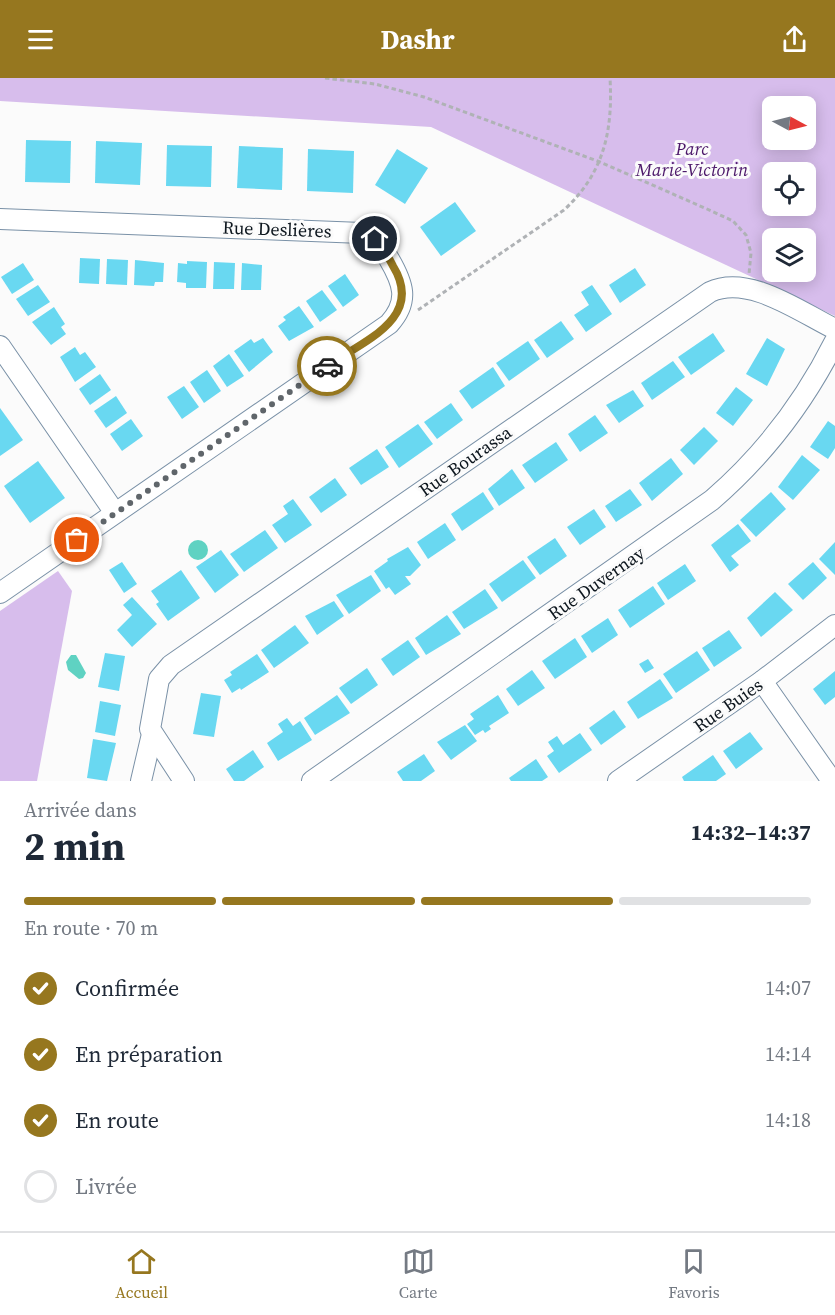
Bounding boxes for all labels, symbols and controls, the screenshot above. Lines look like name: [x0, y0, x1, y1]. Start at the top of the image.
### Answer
text: Dashr: [380, 21, 455, 58]
icon: menu: [24, 23, 57, 56]
icon: share: [778, 23, 811, 56]
north arrow: [762, 96, 816, 150]
map controls: [762, 96, 816, 282]
park label: Parc Marie-Victorin: [635, 136, 748, 182]
button: locate: [762, 162, 816, 216]
pin: [349, 213, 400, 264]
street label: Rue Deslières: [222, 215, 332, 243]
icon: home: [358, 222, 391, 255]
button: layers: [762, 228, 816, 282]
courier: [297, 336, 357, 396]
icon: car: [311, 350, 344, 383]
street label: Rue Bourassa: [414, 419, 517, 502]
pin: [51, 514, 102, 565]
icon: bag: [60, 523, 93, 556]
street label: Rue Duvernay: [543, 540, 650, 626]
street label: Rue Buies: [688, 672, 768, 738]
text: Arrivée dans: [24, 796, 137, 824]
text: 14:32–14:37: [691, 817, 811, 847]
text: 2 min: [24, 820, 125, 873]
text: En route · 70 m: [24, 914, 158, 942]
icon: check: [24, 972, 57, 1005]
text: Confirmée: [75, 973, 179, 1003]
text: 14:07: [765, 974, 811, 1002]
icon: check: [24, 1038, 57, 1071]
text: En préparation: [75, 1039, 223, 1069]
text: 14:14: [765, 1040, 811, 1068]
icon: check: [24, 1104, 57, 1137]
text: En route: [75, 1105, 159, 1135]
text: 14:18: [765, 1106, 811, 1134]
text: Livrée: [75, 1171, 137, 1201]
tab: Accueil: [115, 1245, 168, 1303]
tab: Carte: [399, 1245, 437, 1303]
tab: Favoris: [668, 1245, 720, 1303]

